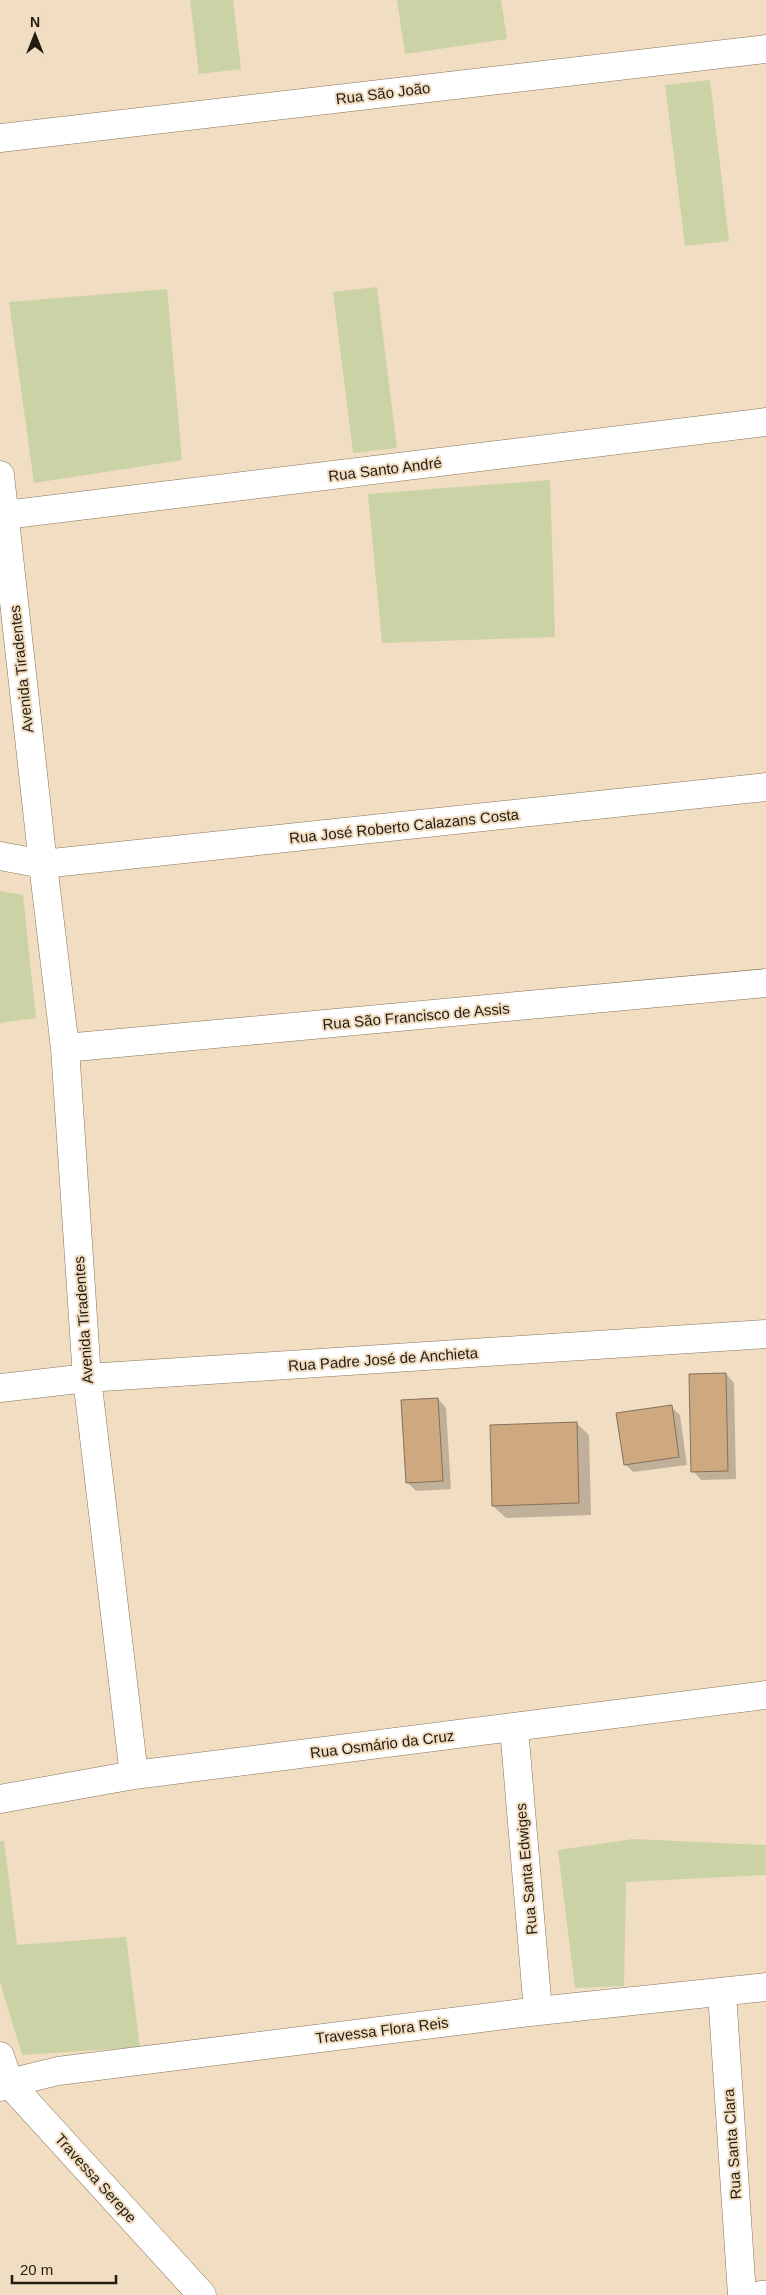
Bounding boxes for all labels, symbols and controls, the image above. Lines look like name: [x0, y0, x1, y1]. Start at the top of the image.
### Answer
north arrow: [10, 10, 60, 60]
text: N: [30, 14, 40, 30]
street label: Rua São João: [335, 79, 431, 107]
street label: Rua Santo André: [327, 454, 443, 484]
street label: Avenida Tiradentes: [6, 604, 36, 734]
street label: Rua José Roberto Calazans Costa: [288, 805, 520, 847]
street label: Rua São Francisco de Assis: [322, 999, 510, 1033]
street label: Avenida Tiradentes: [70, 1255, 96, 1385]
street label: Rua Padre José de Anchieta: [288, 1344, 479, 1374]
street label: Rua Osmário da Cruz: [309, 1727, 455, 1761]
street label: Rua Santa Edwiges: [512, 1803, 540, 1935]
street label: Travessa Flora Reis: [315, 2013, 449, 2047]
street label: Rua Santa Clara: [720, 2087, 744, 2200]
street label: Travessa Serepe: [52, 2130, 140, 2226]
scale bar: [12, 2252, 116, 2284]
text: 20 m: [20, 2261, 53, 2278]

